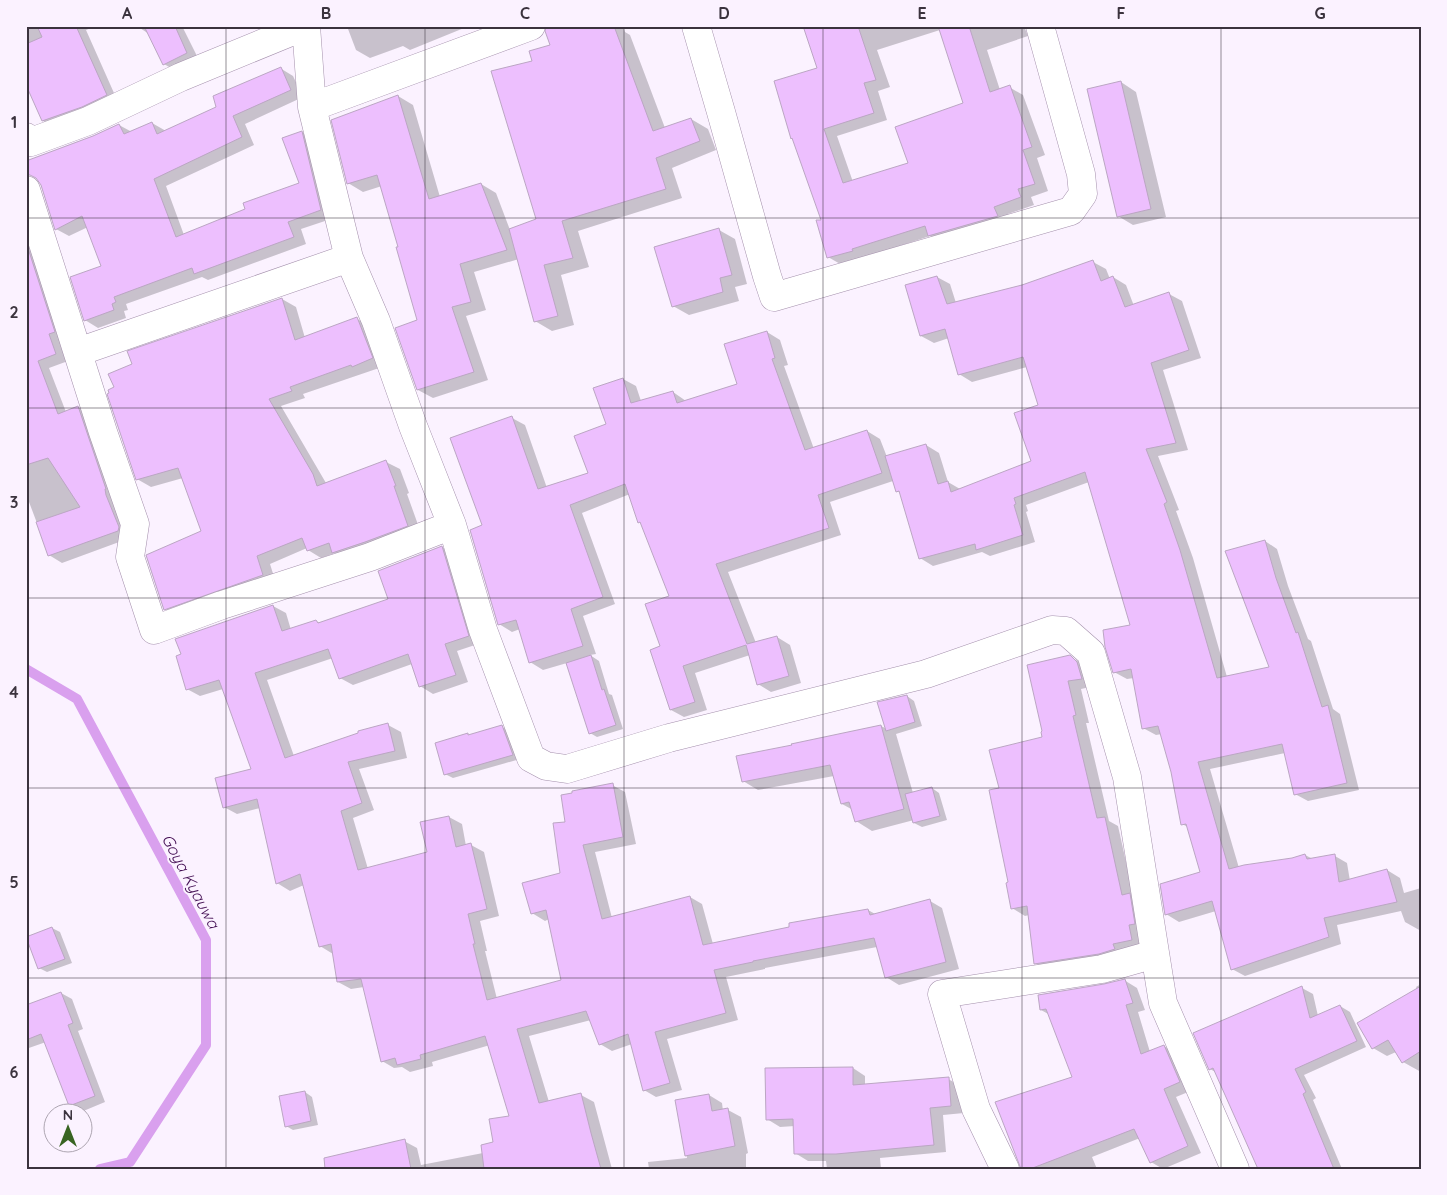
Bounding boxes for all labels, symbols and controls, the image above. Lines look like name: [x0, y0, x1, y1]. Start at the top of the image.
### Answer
text: A: [122, 3, 133, 23]
text: B: [321, 3, 331, 23]
text: C: [520, 3, 530, 23]
text: D: [718, 3, 730, 23]
text: E: [917, 3, 927, 23]
text: F: [1117, 3, 1126, 23]
text: G: [1314, 3, 1326, 23]
text: 1: [11, 112, 17, 132]
text: 2: [9, 302, 19, 322]
text: 3: [10, 492, 18, 512]
text: 4: [9, 682, 19, 702]
water label: Goya Kyauwa: [158, 830, 225, 933]
text: 5: [9, 872, 19, 892]
text: 6: [10, 1062, 19, 1082]
north arrow: [42, 1102, 92, 1152]
text: N: [63, 1106, 73, 1124]

